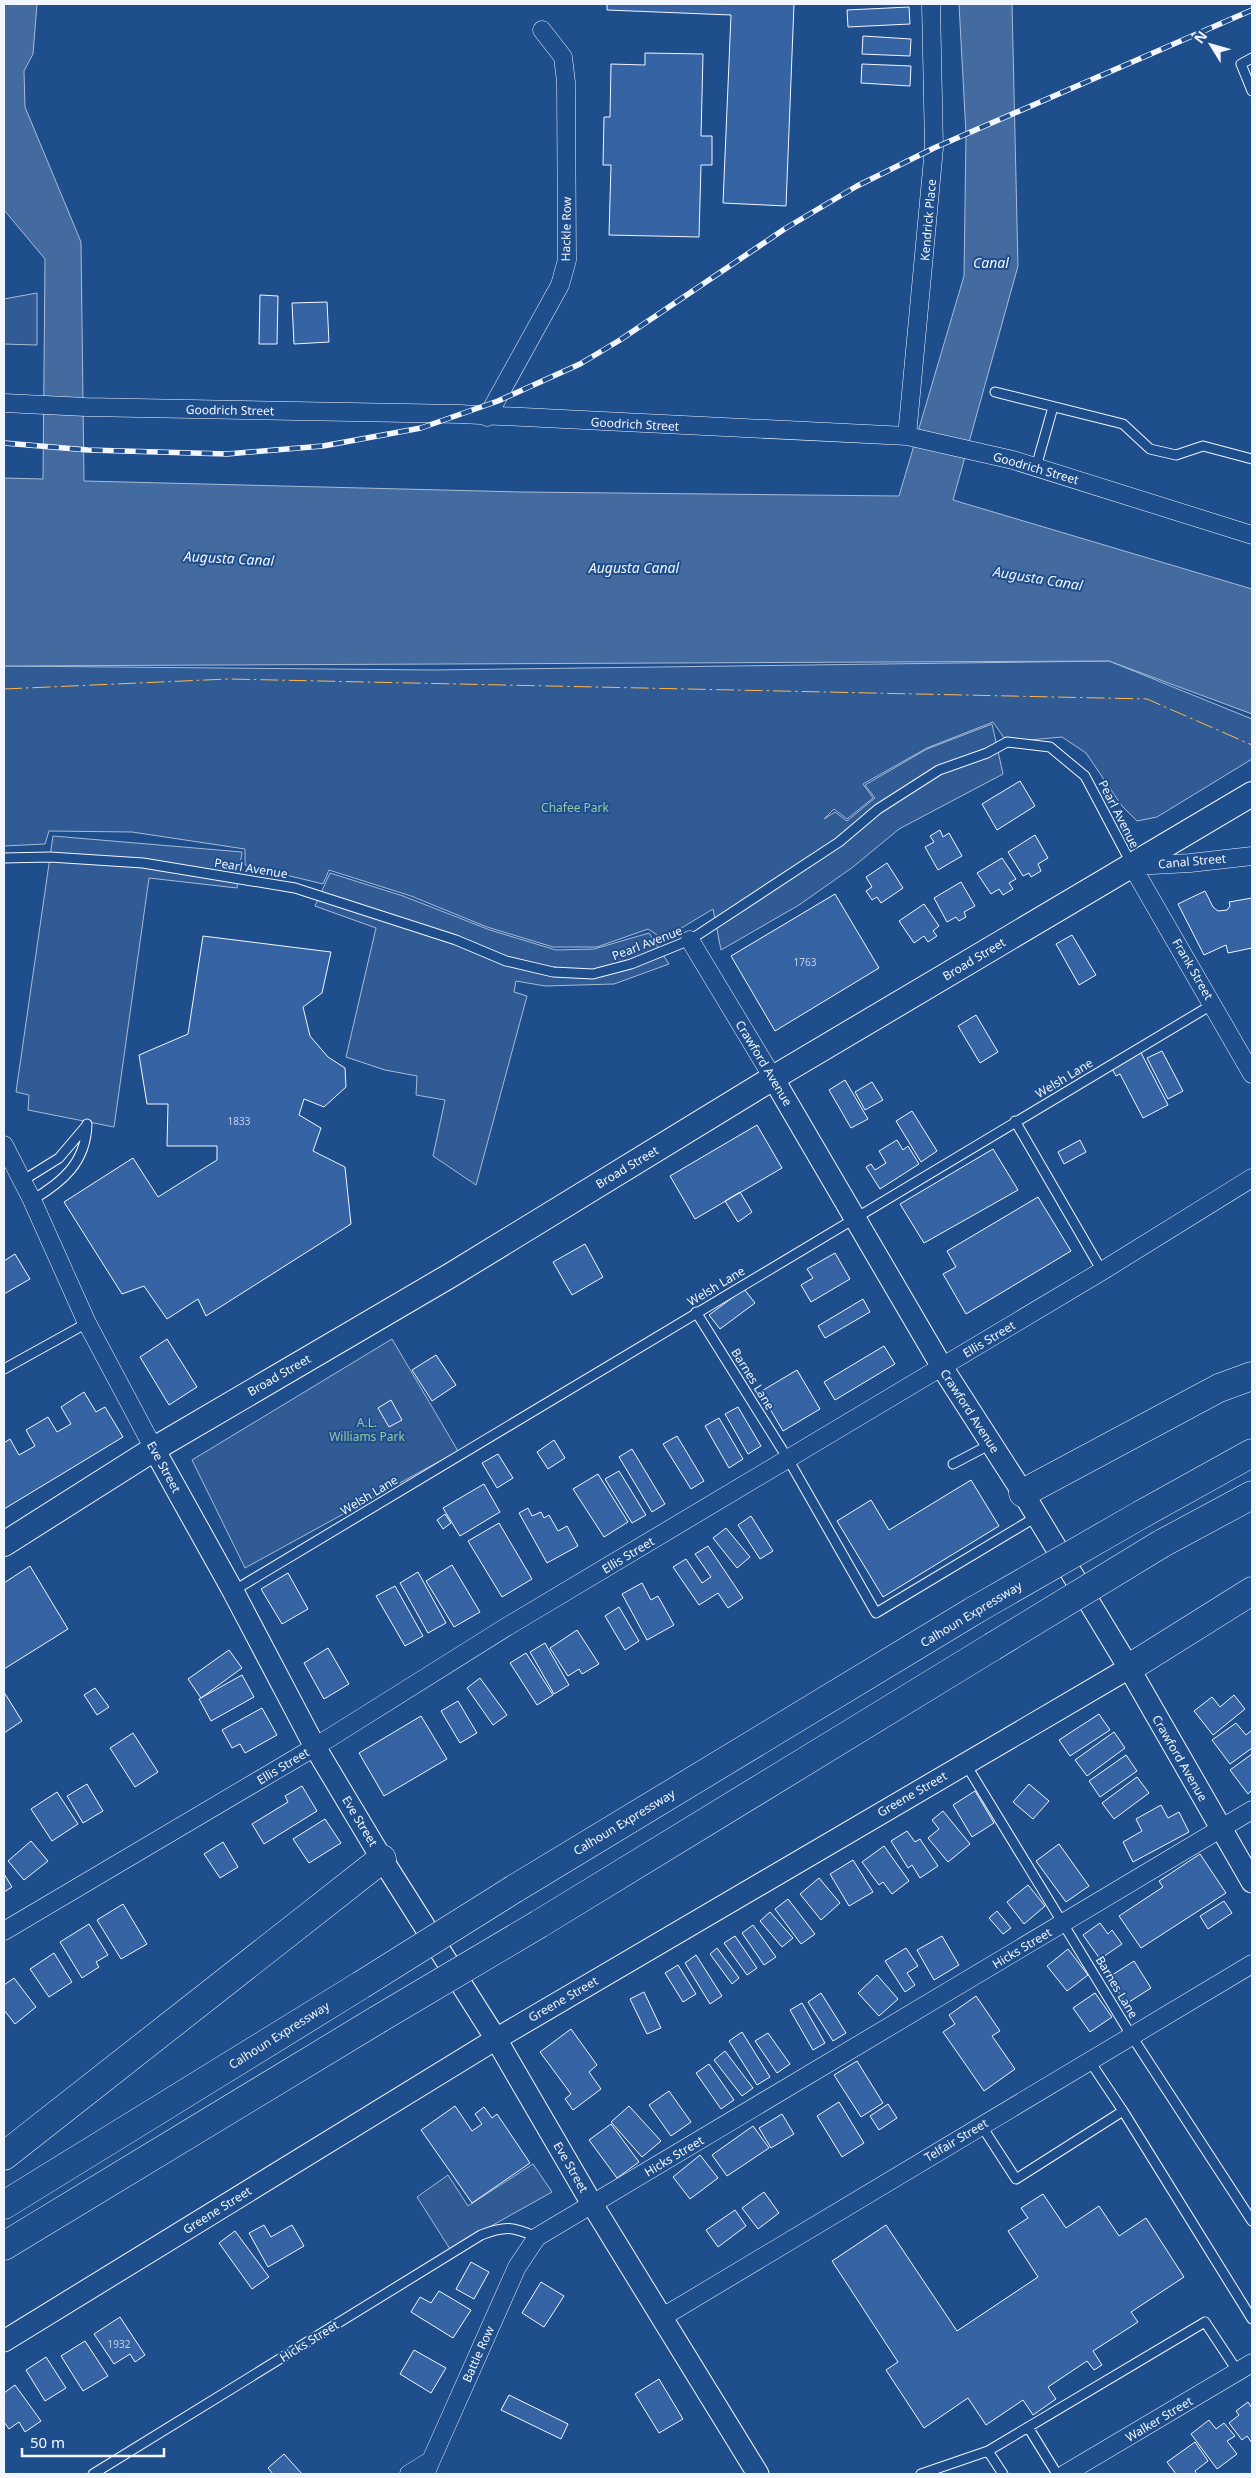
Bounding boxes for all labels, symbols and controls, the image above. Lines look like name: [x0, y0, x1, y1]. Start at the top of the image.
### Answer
north arrow: [1186, 20, 1236, 70]
text: N: [1189, 27, 1211, 47]
street label: Kendrick Place: [916, 178, 940, 262]
street label: Hackle Row: [557, 196, 575, 261]
water label: Canal: [973, 253, 1009, 272]
street label: Goodrich Street: [186, 401, 275, 419]
street label: Goodrich Street: [590, 413, 680, 435]
street label: Goodrich Street: [991, 448, 1082, 489]
water label: Augusta Canal: [182, 546, 275, 570]
water label: Augusta Canal: [588, 558, 680, 577]
water label: Augusta Canal: [991, 561, 1084, 595]
street label: Pearl Avenue: [1095, 777, 1143, 851]
park label: Chafee Park: [541, 799, 610, 816]
street label: Canal Street: [1157, 850, 1227, 872]
street label: Pearl Avenue: [213, 854, 289, 882]
street label: Pearl Avenue: [609, 922, 685, 964]
street label: Broad Street: [939, 933, 1009, 984]
street label: Frank Street: [1169, 935, 1218, 1003]
house number: 1763: [794, 955, 817, 969]
street label: Crawford Avenue: [732, 1017, 796, 1109]
street label: Welsh Lane: [1032, 1054, 1096, 1102]
house number: 1833: [228, 1114, 251, 1128]
street label: Broad Street: [592, 1141, 662, 1192]
street label: Welsh Lane: [684, 1262, 748, 1310]
street label: Ellis Street: [960, 1316, 1019, 1361]
street label: Barnes Lane: [727, 1345, 779, 1413]
street label: Broad Street: [244, 1350, 314, 1400]
street label: Crawford Avenue: [936, 1366, 1004, 1457]
park label: A.L. Williams Park: [329, 1414, 405, 1445]
street label: Eve Street: [143, 1438, 185, 1496]
street label: Welsh Lane: [337, 1471, 401, 1519]
street label: Ellis Street: [599, 1532, 658, 1577]
street label: Calhoun Expressway: [917, 1576, 1026, 1651]
street label: Crawford Avenue: [1148, 1712, 1212, 1805]
street label: Ellis Street: [254, 1743, 313, 1788]
street label: Greene Street: [874, 1767, 951, 1821]
street label: Calhoun Expressway: [570, 1784, 679, 1859]
street label: Eve Street: [338, 1793, 382, 1850]
street label: Hicks Street: [989, 1923, 1055, 1972]
street label: Barnes Lane: [1092, 1953, 1142, 2021]
street label: Greene Street: [525, 1972, 602, 2026]
street label: Calhoun Expressway: [225, 1997, 333, 2073]
street label: Telfair Street: [921, 2114, 991, 2166]
street label: Hicks Street: [641, 2131, 707, 2180]
street label: Eve Street: [550, 2138, 593, 2196]
street label: Greene Street: [180, 2182, 255, 2238]
street label: Hicks Street: [276, 2316, 342, 2366]
street label: Battle Row: [458, 2323, 498, 2385]
house number: 1932: [108, 2337, 131, 2351]
street label: Walker Street: [1122, 2392, 1196, 2446]
scale bar: [22, 2426, 165, 2458]
text: 50 m: [30, 2432, 65, 2452]

